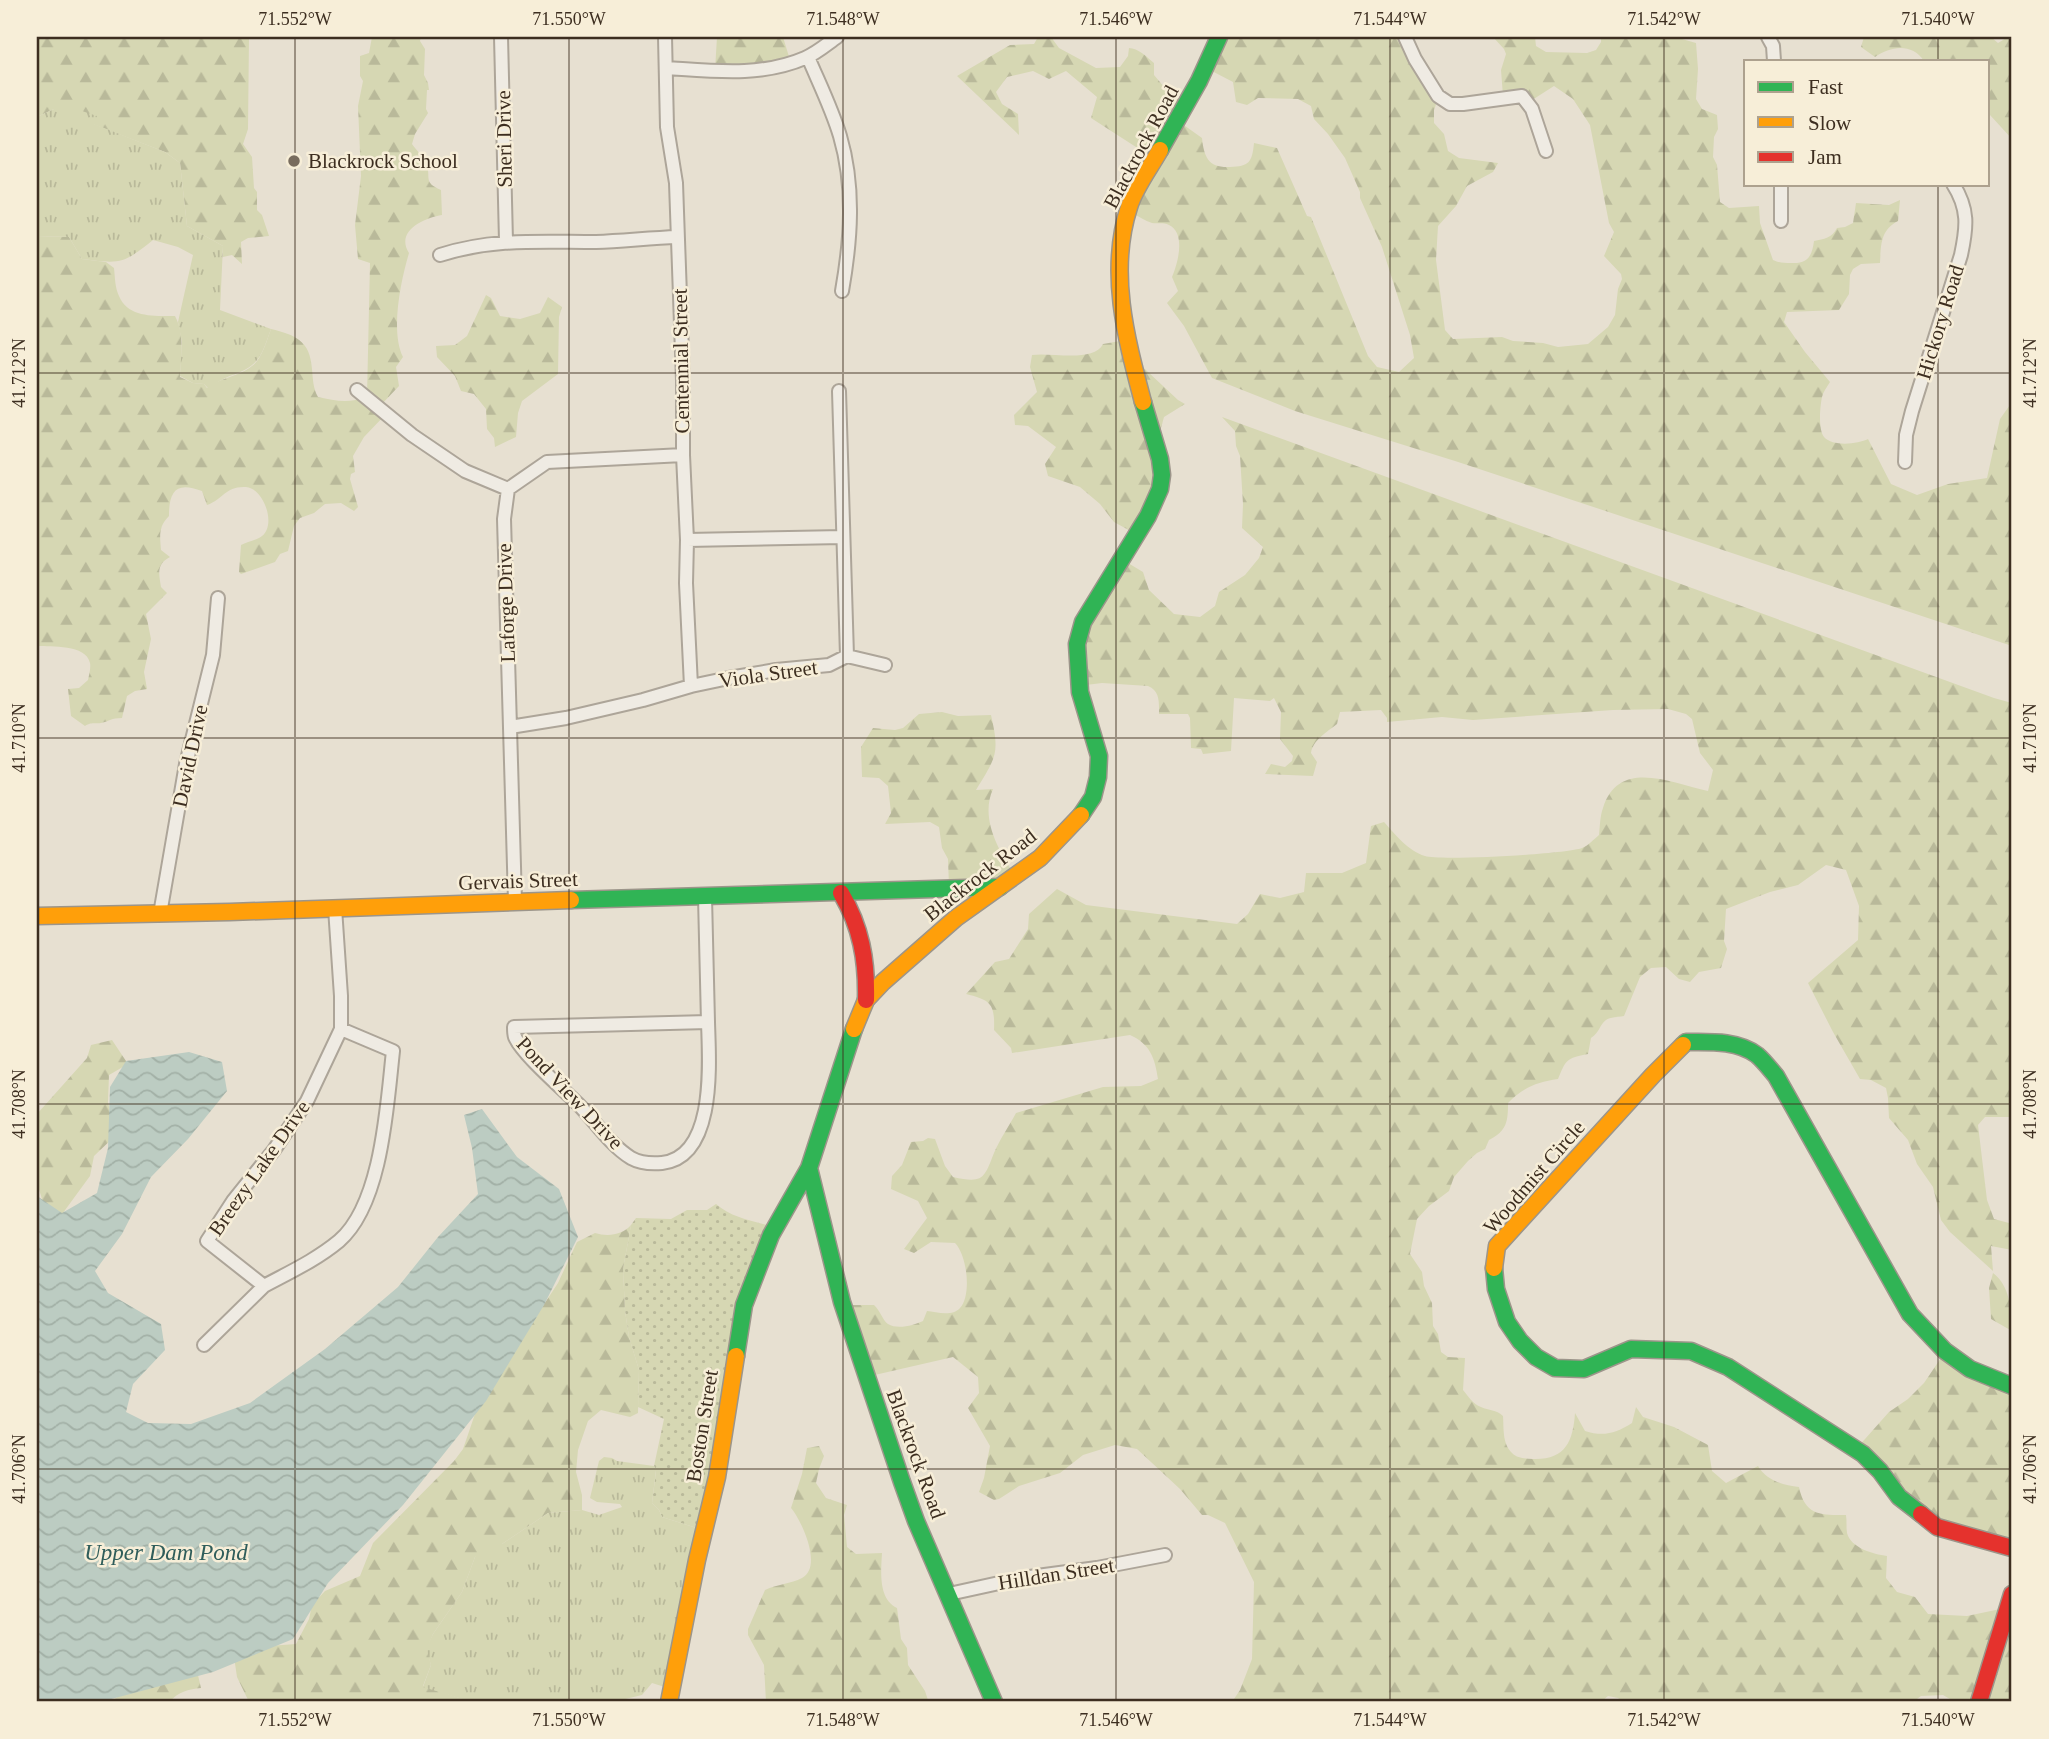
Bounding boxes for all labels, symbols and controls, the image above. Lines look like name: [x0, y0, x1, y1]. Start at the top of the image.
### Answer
text: 71.552°W: [258, 9, 332, 29]
text: 71.550°W: [532, 9, 606, 29]
text: 71.548°W: [806, 9, 880, 29]
text: 71.546°W: [1079, 9, 1153, 29]
text: 71.544°W: [1353, 9, 1427, 29]
text: 71.542°W: [1627, 9, 1701, 29]
text: 71.540°W: [1901, 9, 1975, 29]
legend: [1744, 60, 1990, 186]
text: Fast: [1808, 75, 1843, 99]
street label: Blackrock Road: [1099, 81, 1184, 213]
street label: Sheri Drive: [491, 90, 517, 188]
text: Slow: [1808, 111, 1852, 135]
text: Jam: [1808, 145, 1842, 169]
place label: Blackrock School: [308, 149, 458, 173]
marker: Blackrock School: [286, 153, 302, 169]
street label: Hickory Road: [1911, 261, 1969, 382]
street label: Centennial Street: [668, 288, 694, 434]
text: 41.712°N: [9, 338, 29, 408]
text: 41.712°N: [2020, 338, 2040, 408]
street label: Laforge Drive: [492, 543, 520, 663]
street label: Viola Street: [717, 655, 819, 693]
street label: David Drive: [167, 702, 213, 810]
text: 41.710°N: [9, 703, 29, 773]
text: 41.710°N: [2020, 703, 2040, 773]
street label: Blackrock Road: [919, 823, 1041, 926]
street label: Gervais Street: [458, 867, 578, 895]
street label: Pond View Drive: [512, 1032, 628, 1154]
text: 41.708°N: [9, 1069, 29, 1139]
text: 41.708°N: [2020, 1069, 2040, 1139]
street label: Breezy Lake Drive: [203, 1096, 315, 1240]
street label: Woodmist Circle: [1478, 1115, 1590, 1239]
street label: Boston Street: [681, 1368, 723, 1484]
street label: Blackrock Road: [881, 1386, 951, 1522]
text: 41.706°N: [9, 1434, 29, 1504]
text: 41.706°N: [2020, 1434, 2040, 1504]
water label: Upper Dam Pond: [84, 1540, 248, 1565]
street label: Hilldan Street: [996, 1553, 1116, 1595]
text: 71.552°W: [258, 1710, 332, 1730]
text: 71.550°W: [532, 1710, 606, 1730]
text: 71.548°W: [806, 1710, 880, 1730]
text: 71.546°W: [1079, 1710, 1153, 1730]
text: 71.544°W: [1353, 1710, 1427, 1730]
text: 71.542°W: [1627, 1710, 1701, 1730]
text: 71.540°W: [1901, 1710, 1975, 1730]

